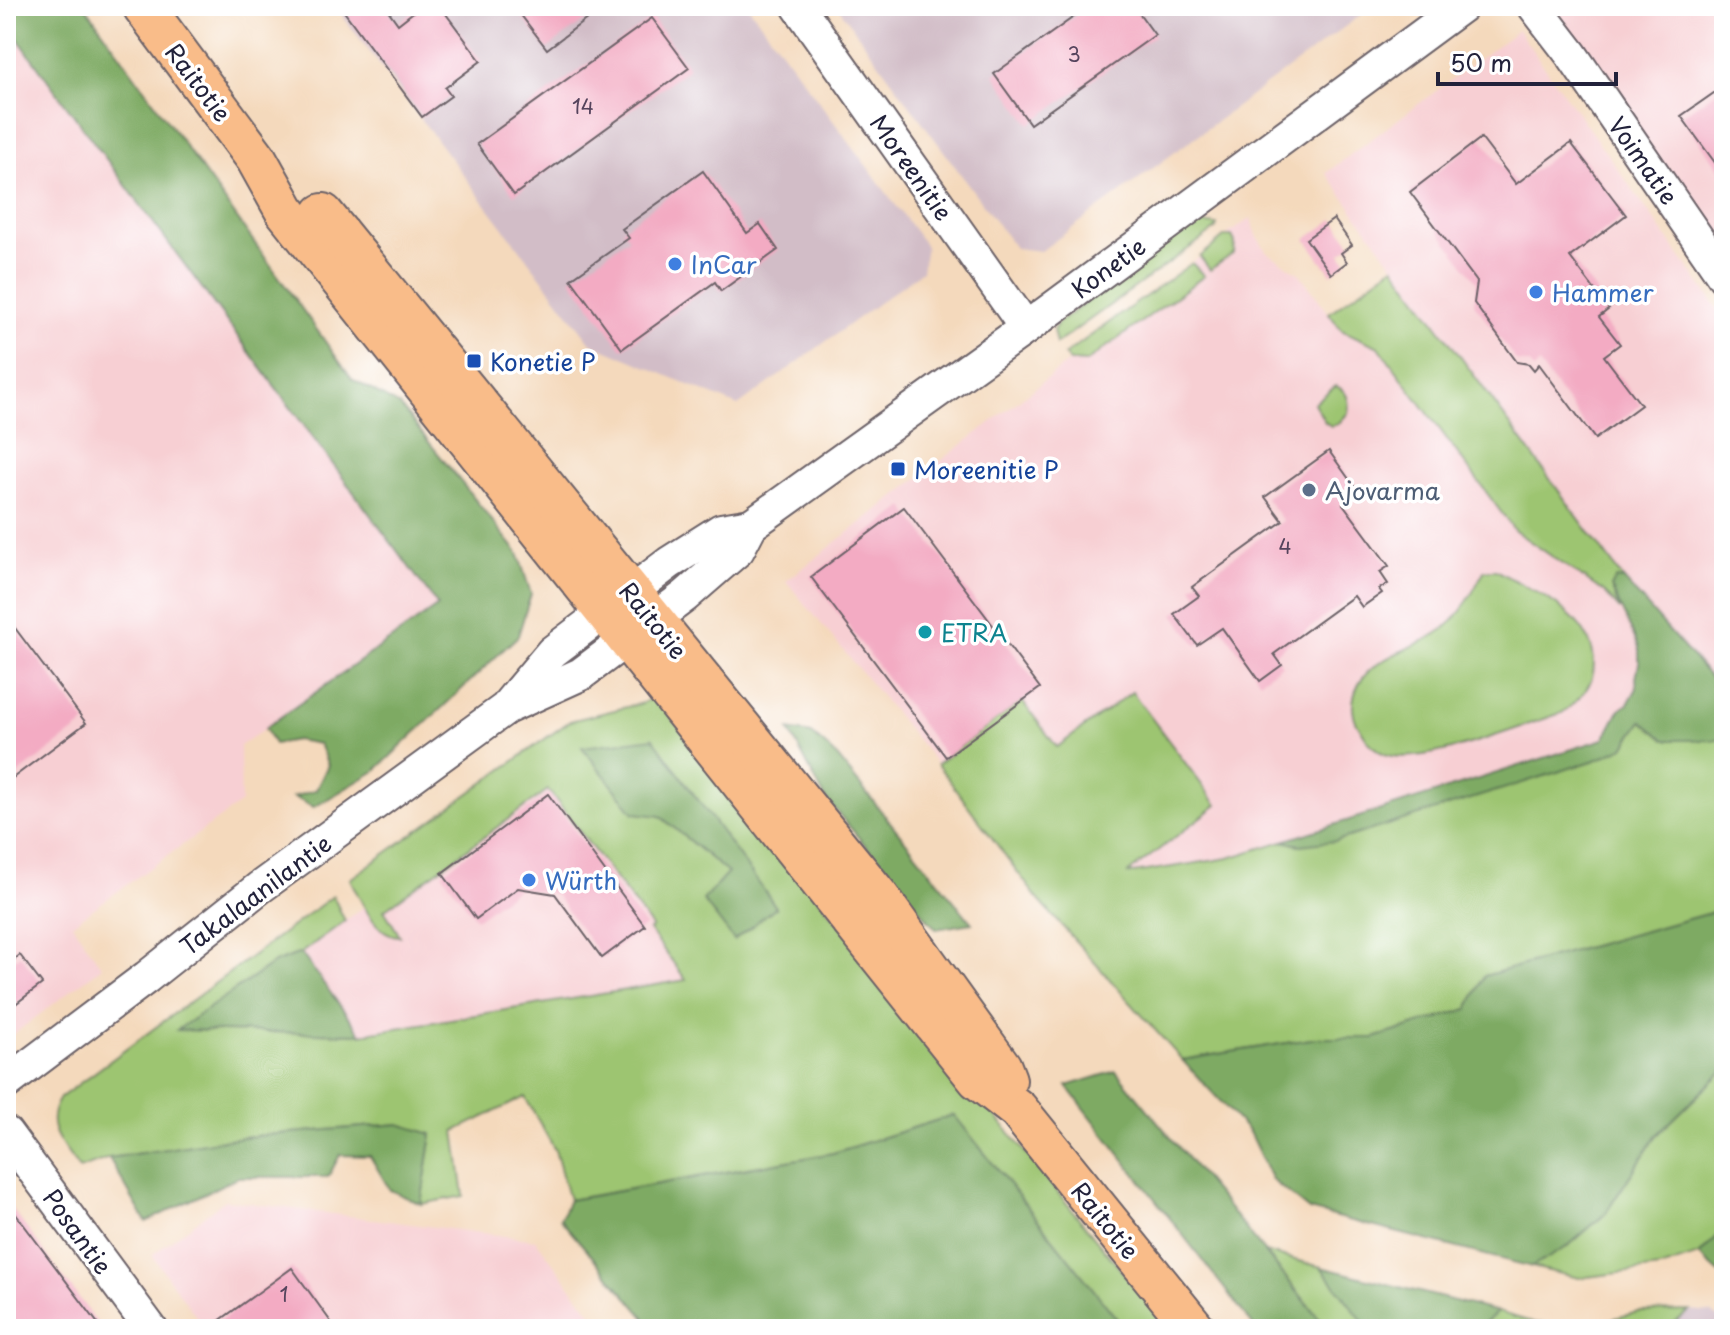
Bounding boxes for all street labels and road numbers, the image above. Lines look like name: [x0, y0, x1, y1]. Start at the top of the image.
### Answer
street label: Raitotie: [157, 35, 241, 129]
street label: Moreenitie: [862, 106, 962, 228]
street label: Voimatie: [1600, 109, 1688, 211]
street label: Konetie: [1063, 228, 1153, 306]
street label: Raitotie: [612, 574, 696, 666]
street label: Takalaanilantie: [172, 825, 338, 963]
street label: Raitotie: [1064, 1174, 1148, 1266]
street label: Posantie: [35, 1181, 121, 1281]

